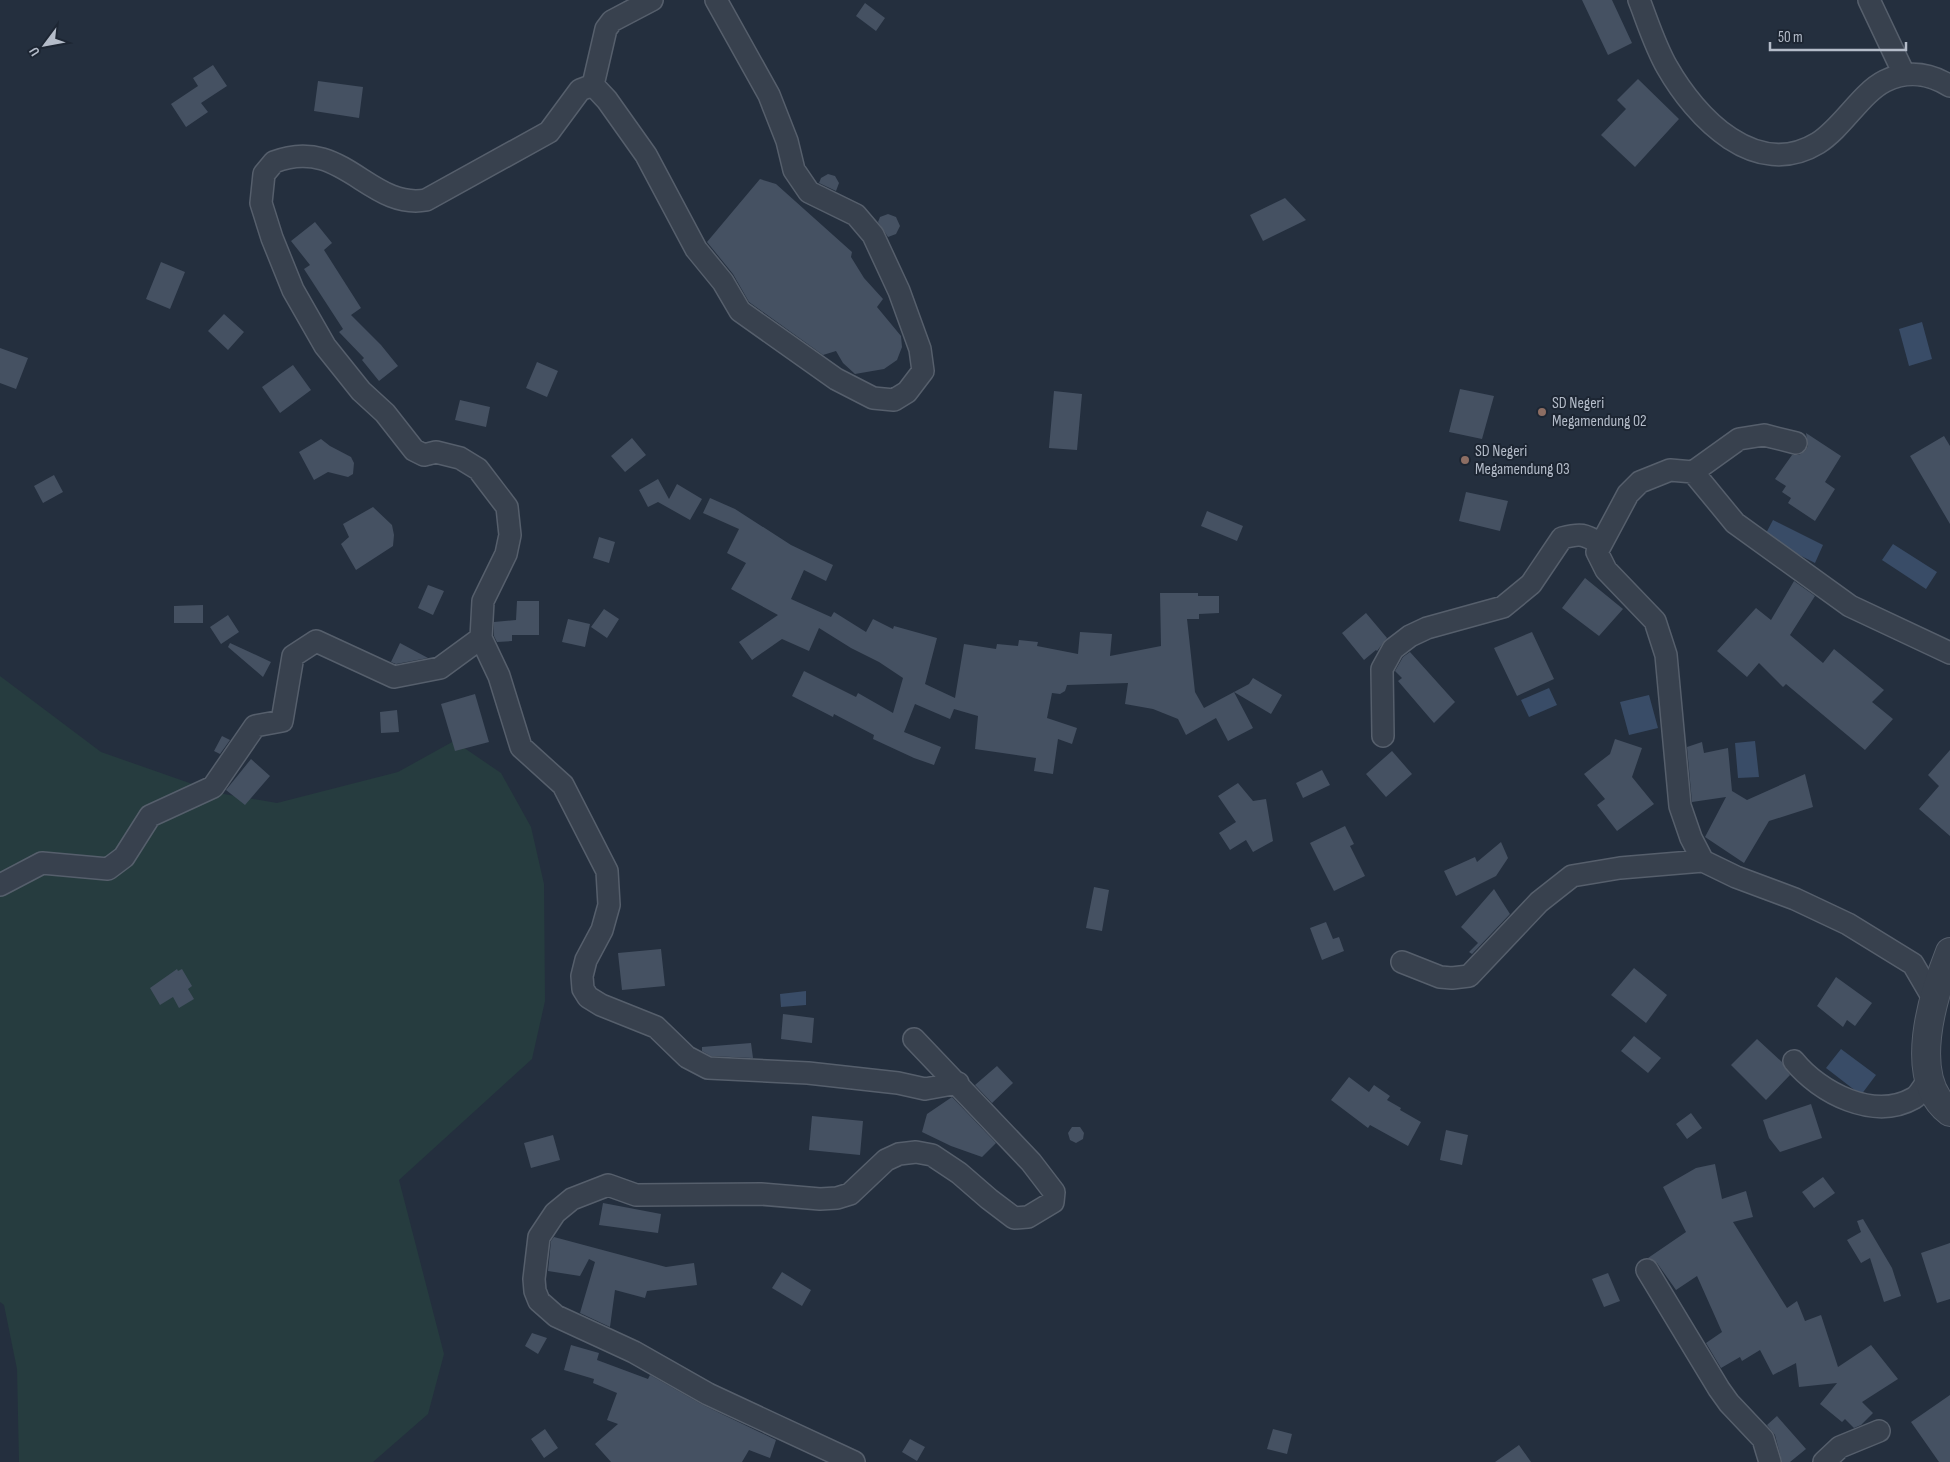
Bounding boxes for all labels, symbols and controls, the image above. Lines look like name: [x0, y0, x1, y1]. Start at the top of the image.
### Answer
north arrow: [20, 20, 70, 70]
scale bar: [1770, 20, 1906, 52]
text: 50 m: [1778, 28, 1803, 47]
text: U: [25, 44, 44, 59]
place label: SD Negeri Megamendung 02: [1552, 394, 1647, 431]
marker: SD Negeri Megamendung 02: [1536, 406, 1548, 418]
place label: SD Negeri Megamendung 03: [1475, 442, 1570, 479]
marker: SD Negeri Megamendung 03: [1459, 454, 1471, 466]

